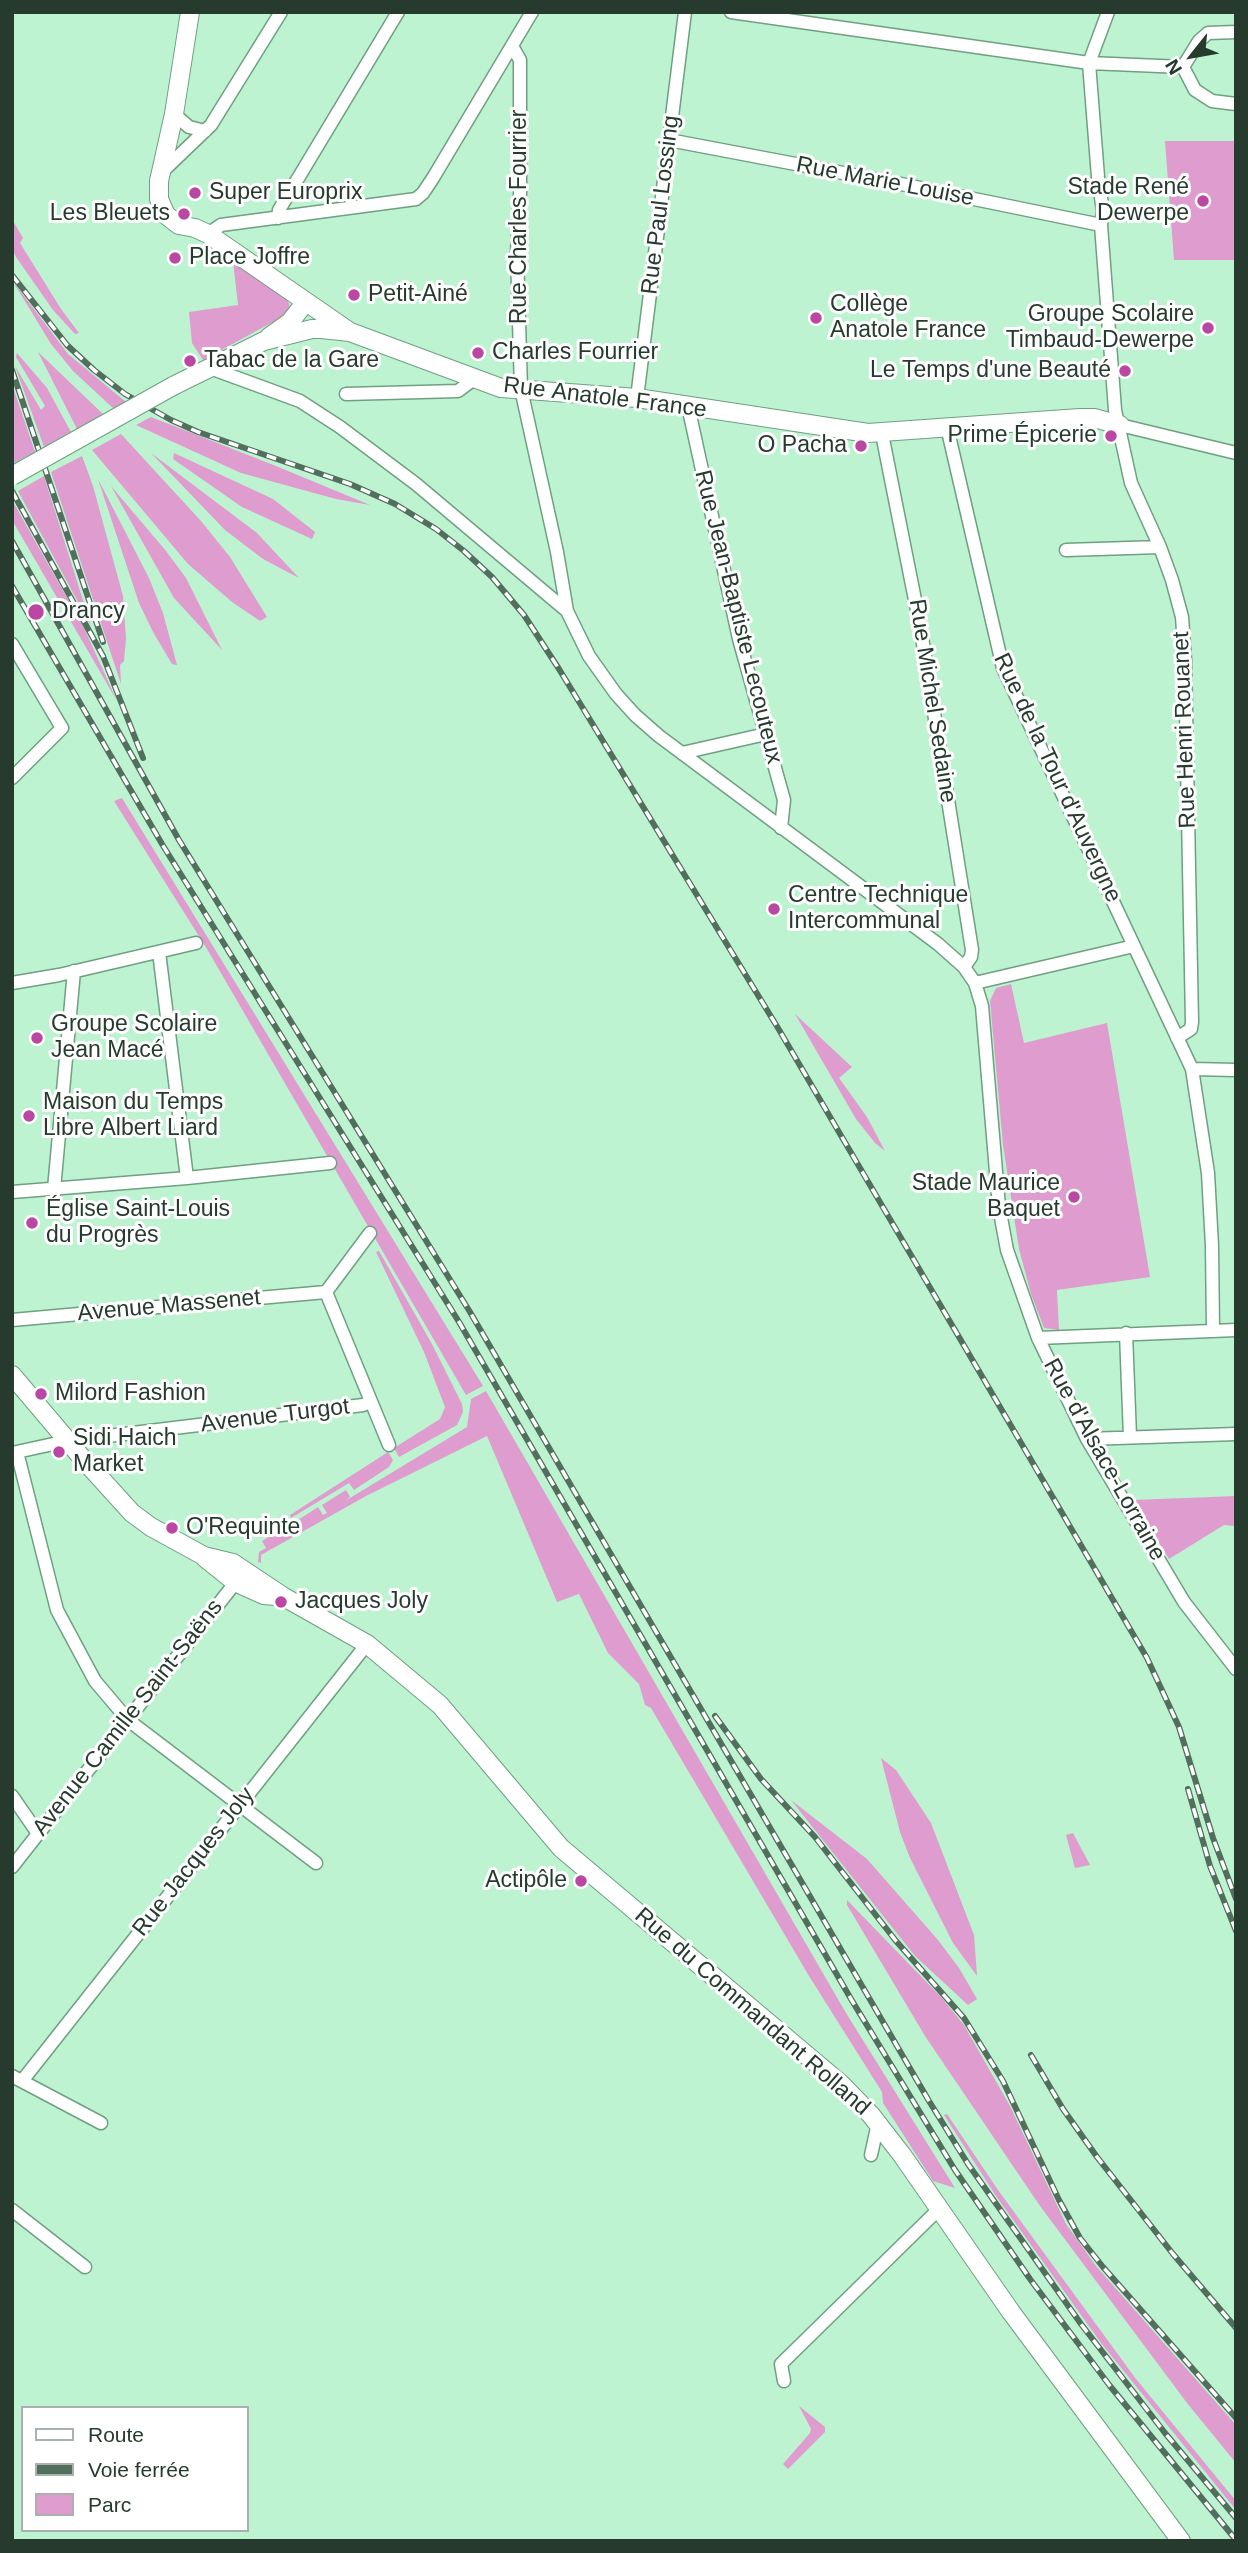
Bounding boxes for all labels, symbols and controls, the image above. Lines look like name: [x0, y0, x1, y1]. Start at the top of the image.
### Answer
north arrow: [1157, 21, 1227, 91]
text: N: [1161, 56, 1186, 78]
street label: Rue Charles Fourrier: [506, 110, 534, 324]
street label: Rue Paul Lossing: [636, 114, 686, 296]
street label: Rue Marie Louise: [794, 151, 976, 213]
place label: Stade René Dewerpe: [1068, 174, 1189, 228]
place label: Super Europrix: [209, 179, 362, 207]
marker: Super Europrix: [187, 185, 203, 201]
marker: Stade René Dewerpe: [1195, 193, 1211, 209]
place label: Les Bleuets: [50, 200, 170, 228]
marker: Les Bleuets: [176, 206, 192, 222]
place label: Place Joffre: [189, 244, 310, 272]
marker: Place Joffre: [167, 250, 183, 266]
place label: Petit-Ainé: [368, 281, 468, 309]
marker: Petit-Ainé: [346, 287, 362, 303]
place label: Collège Anatole France: [830, 291, 986, 345]
place label: Groupe Scolaire Timbaud-Dewerpe: [1006, 301, 1194, 355]
marker: Collège Anatole France: [808, 310, 824, 326]
marker: Groupe Scolaire Timbaud-Dewerpe: [1200, 320, 1216, 336]
place label: Charles Fourrier: [492, 339, 658, 367]
marker: Charles Fourrier: [470, 345, 486, 361]
place label: Tabac de la Gare: [204, 347, 379, 375]
marker: Tabac de la Gare: [182, 353, 198, 369]
place label: Le Temps d'une Beauté: [870, 357, 1111, 385]
marker: Le Temps d'une Beauté: [1117, 363, 1133, 379]
street label: Rue Anatole France: [502, 372, 708, 424]
place label: Prime Épicerie: [947, 422, 1097, 450]
marker: Prime Épicerie: [1103, 428, 1119, 444]
place label: O Pacha: [758, 432, 847, 460]
marker: O Pacha: [853, 438, 869, 454]
street label: Rue Jean-Baptiste Lecouteux: [688, 467, 788, 767]
street label: Rue Michel Sedaine: [902, 597, 962, 805]
place label: Drancy: [52, 598, 125, 626]
marker: Drancy: [26, 602, 46, 622]
street label: Rue Henri Rouanet: [1168, 631, 1202, 829]
street label: Rue de la Tour d'Auvergne: [987, 649, 1127, 907]
place label: Centre Technique Intercommunal: [788, 882, 968, 936]
marker: Centre Technique Intercommunal: [766, 901, 782, 917]
place label: Groupe Scolaire Jean Macé: [51, 1011, 217, 1065]
marker: Groupe Scolaire Jean Macé: [29, 1030, 45, 1046]
place label: Maison du Temps Libre Albert Liard: [43, 1089, 223, 1143]
marker: Maison du Temps Libre Albert Liard: [21, 1108, 37, 1124]
place label: Stade Maurice Baquet: [912, 1170, 1060, 1224]
marker: Stade Maurice Baquet: [1066, 1189, 1082, 1205]
place label: Église Saint-Louis du Progrès: [46, 1196, 230, 1250]
marker: Église Saint-Louis du Progrès: [24, 1215, 40, 1231]
street label: Avenue Massenet: [76, 1284, 262, 1328]
street label: Rue d'Alsace-Lorraine: [1037, 1354, 1171, 1566]
place label: Milord Fashion: [55, 1380, 206, 1408]
marker: Milord Fashion: [33, 1386, 49, 1402]
street label: Avenue Turgot: [199, 1393, 351, 1439]
place label: Sidi Haich Market: [73, 1425, 177, 1479]
marker: Sidi Haich Market: [51, 1444, 67, 1460]
place label: O'Requinte: [186, 1514, 300, 1542]
marker: O'Requinte: [164, 1520, 180, 1536]
place label: Jacques Joly: [295, 1588, 428, 1616]
street label: Avenue Camille Saint-Saëns: [27, 1594, 229, 1842]
marker: Jacques Joly: [273, 1594, 289, 1610]
street label: Rue Jacques Joly: [127, 1782, 261, 1942]
place label: Actipôle: [485, 1867, 567, 1895]
marker: Actipôle: [573, 1873, 589, 1889]
street label: Rue du Commandant Rolland: [629, 1902, 875, 2122]
legend: [21, 2406, 248, 2532]
text: Route: [88, 2423, 144, 2446]
text: Voie ferrée: [88, 2458, 190, 2481]
text: Parc: [88, 2493, 131, 2516]

